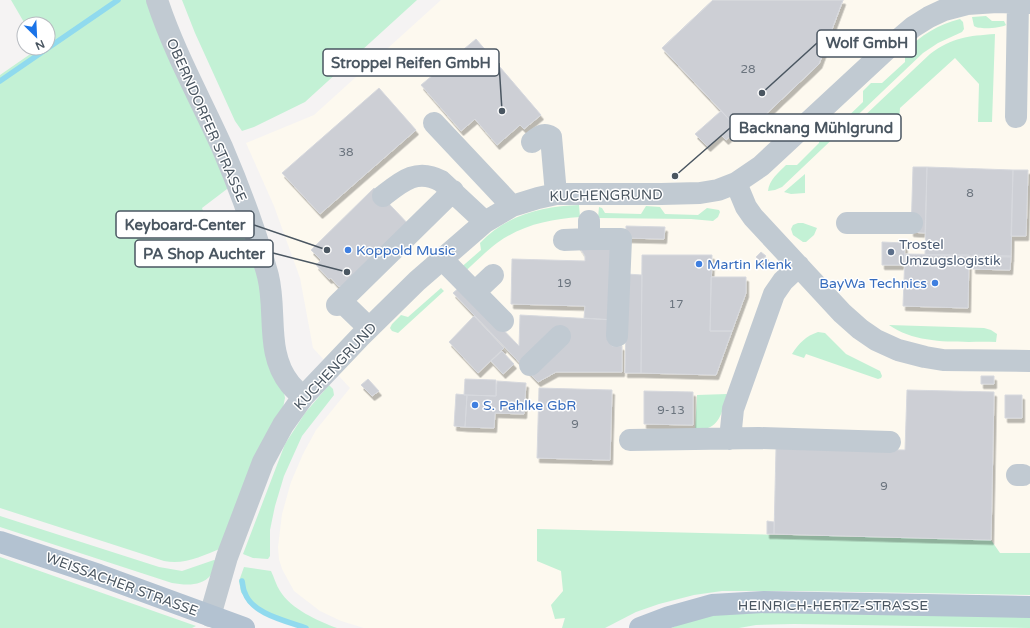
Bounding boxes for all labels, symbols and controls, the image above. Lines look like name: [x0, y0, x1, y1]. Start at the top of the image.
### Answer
north arrow: [16, 16, 56, 56]
callout: Wolf GmbH: [817, 30, 916, 57]
text: Wolf GmbH: [826, 34, 908, 52]
street label: OBERNDORFER STRASSE: [163, 36, 250, 205]
text: N: [33, 37, 47, 52]
callout: Stroppel Reifen GmbH: [323, 49, 499, 76]
text: Stroppel Reifen GmbH: [331, 54, 491, 73]
house number: 28: [740, 62, 756, 76]
callout: Backnang Mühlgrund: [730, 114, 901, 141]
text: Backnang Mühlgrund: [739, 119, 893, 138]
house number: 38: [338, 145, 354, 159]
street label: KUCHENGRUND: [549, 186, 663, 205]
house number: 8: [966, 186, 974, 200]
callout: Keyboard-Center: [116, 211, 254, 238]
text: Keyboard-Center: [124, 216, 246, 235]
place label: Trostel Umzugslogistik: [899, 236, 1001, 269]
callout: PA Shop Auchter: [135, 240, 273, 267]
place label: Koppold Music: [356, 242, 456, 259]
text: PA Shop Auchter: [143, 245, 265, 264]
marker: Koppold Music: [343, 245, 353, 255]
marker: Trostel Umzugslogistik: [886, 247, 896, 257]
place label: Martin Klenk: [707, 256, 792, 273]
marker: Martin Klenk: [694, 259, 704, 269]
place label: BayWa Technics: [819, 275, 927, 292]
house number: 19: [556, 276, 572, 290]
marker: BayWa Technics: [930, 278, 940, 288]
house number: 17: [668, 297, 684, 311]
street label: KUCHENGRUND: [290, 319, 380, 414]
place label: S. Pahlke GbR: [483, 397, 576, 414]
marker: S. Pahlke GbR: [470, 400, 480, 410]
house number: 9-13: [657, 403, 685, 417]
house number: 9: [571, 417, 579, 431]
house number: 9: [880, 479, 888, 493]
street label: WEISSACHER STRASSE: [43, 549, 200, 620]
street label: HEINRICH-HERTZ-STRASSE: [738, 597, 928, 614]

